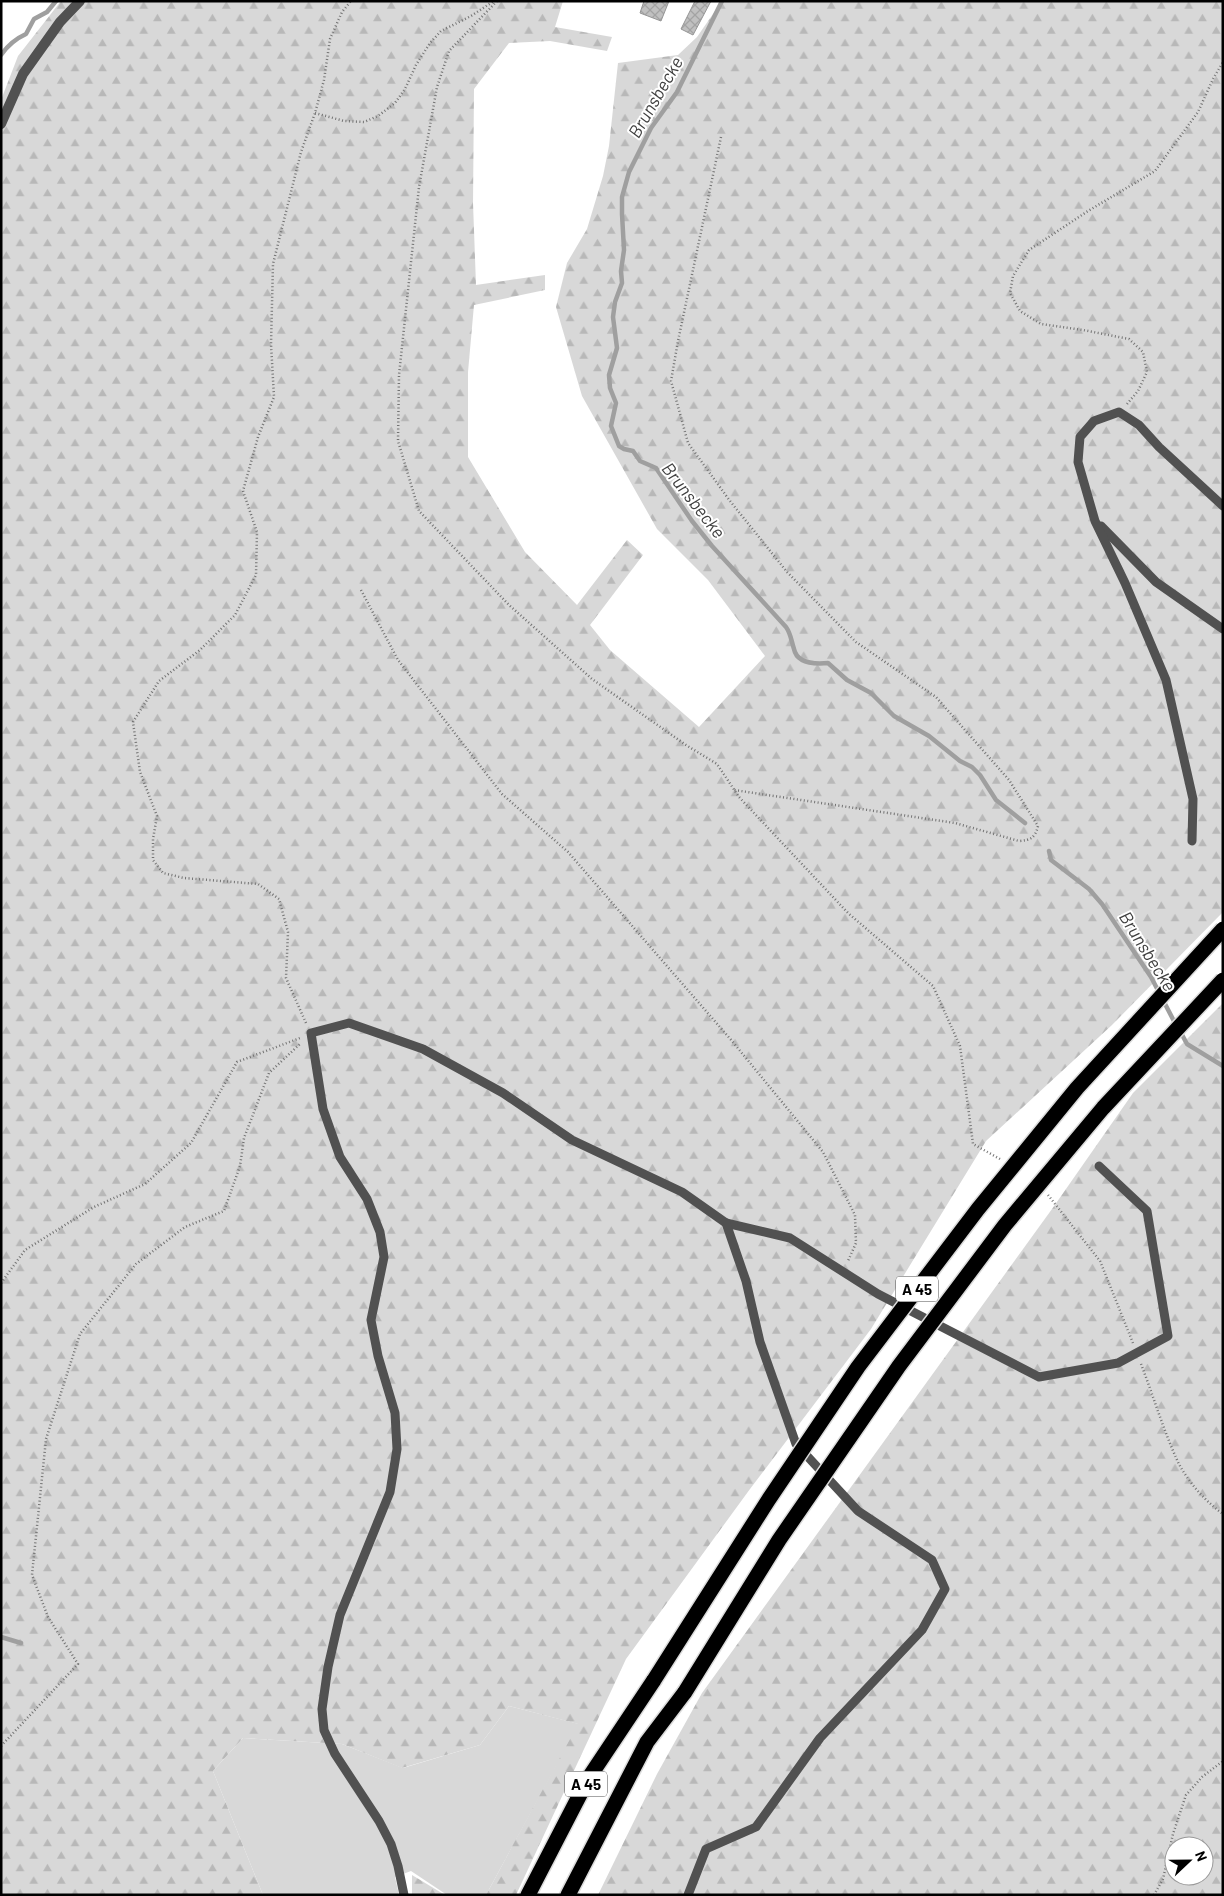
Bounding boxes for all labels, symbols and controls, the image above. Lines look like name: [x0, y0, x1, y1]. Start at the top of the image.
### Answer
water label: Brunsbecke: [623, 53, 687, 141]
water label: Brunsbecke: [658, 458, 730, 542]
water label: Brunsbecke: [1115, 907, 1181, 995]
road number: A 45: [896, 1276, 938, 1302]
road number: A 45: [565, 1772, 607, 1796]
north arrow: [1164, 1836, 1214, 1886]
text: N: [1192, 1848, 1211, 1863]

